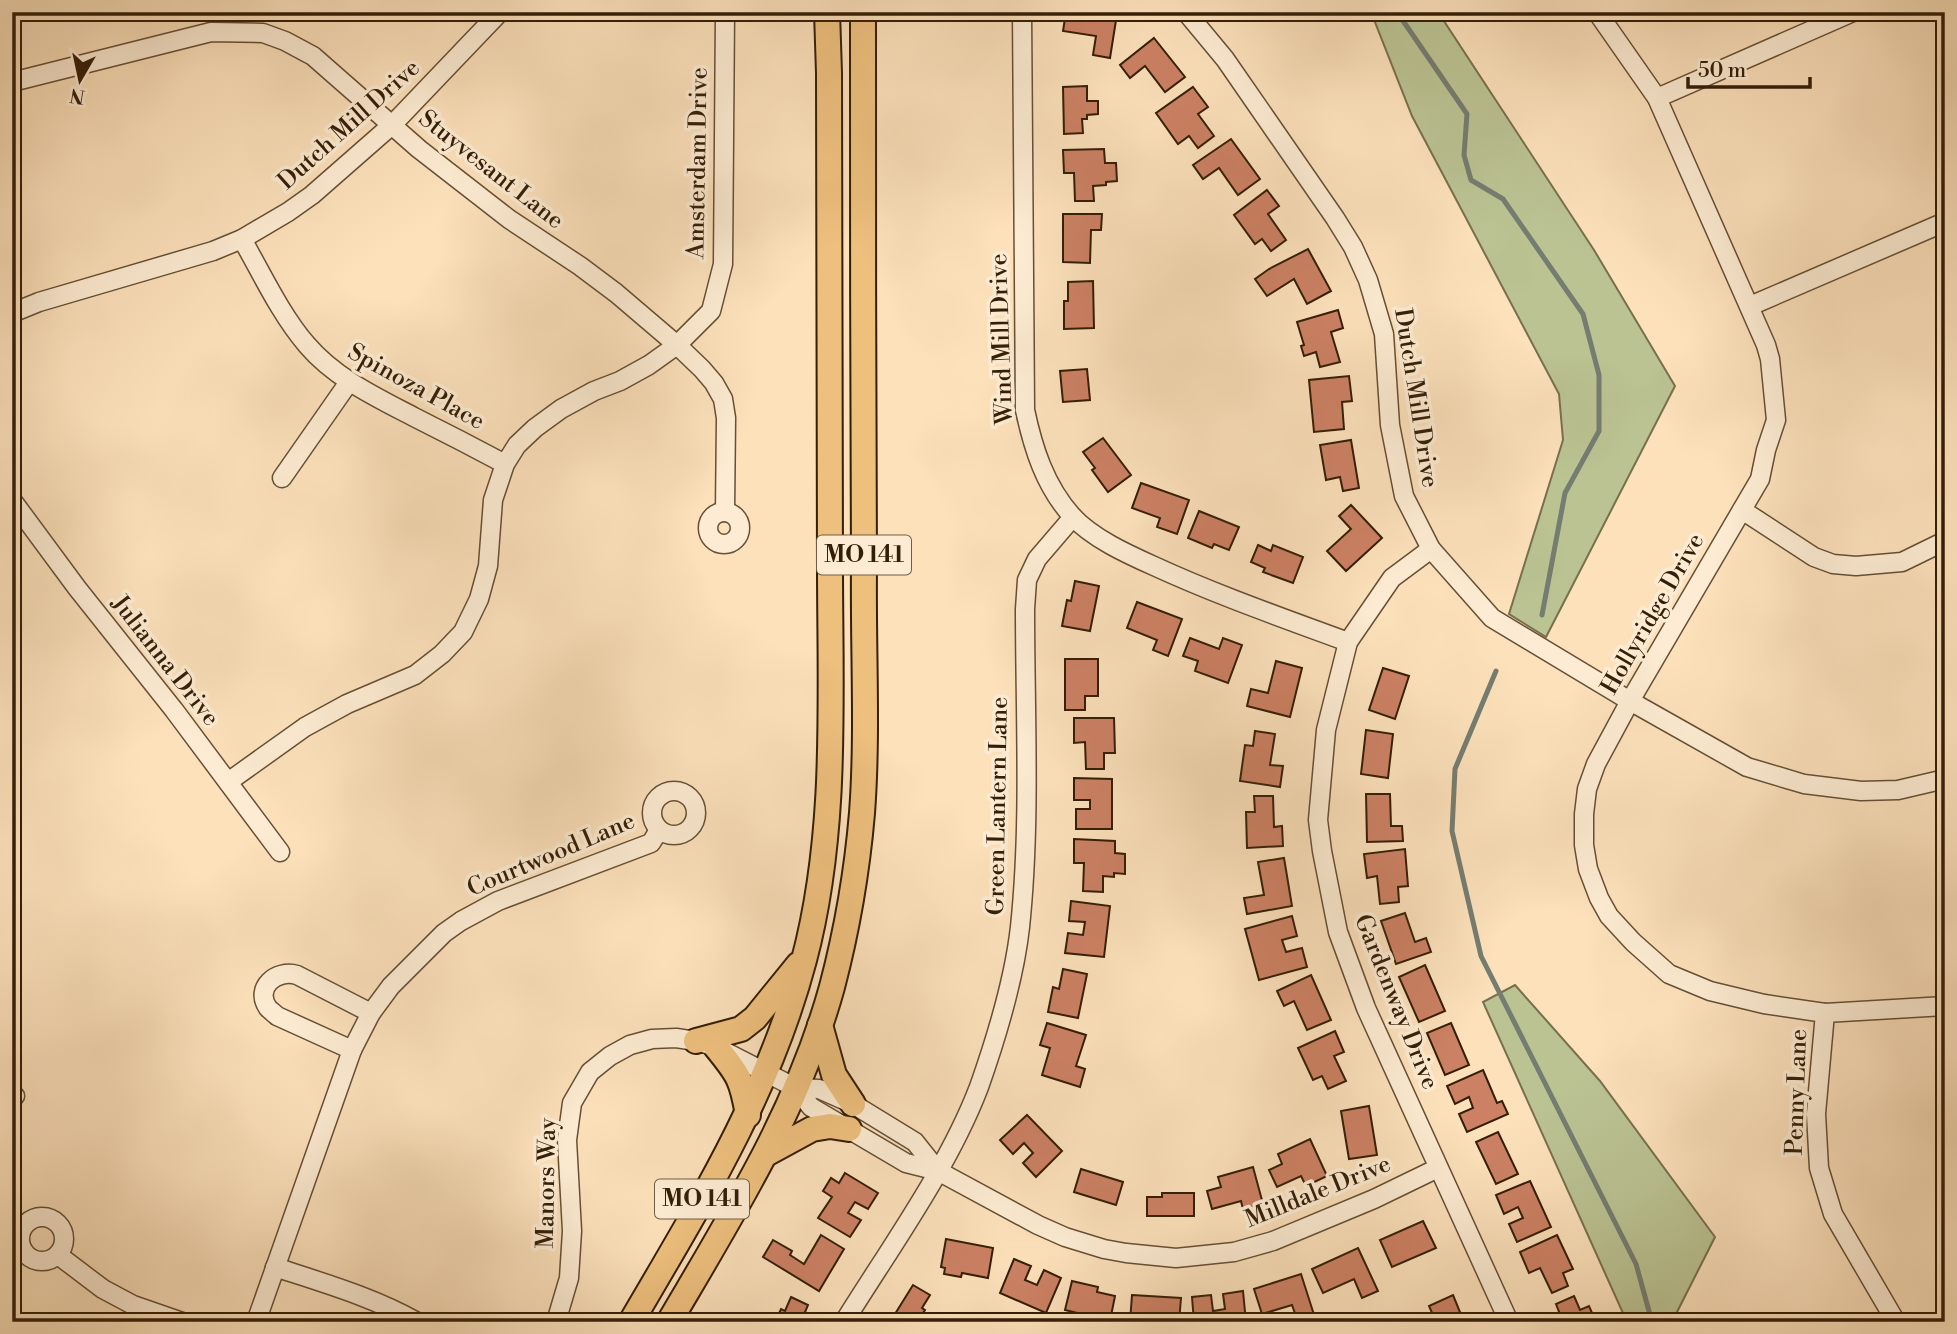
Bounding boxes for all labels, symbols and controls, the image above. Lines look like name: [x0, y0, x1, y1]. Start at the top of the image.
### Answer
north arrow: [46, 46, 116, 116]
scale bar: [1688, 46, 1810, 90]
street label: Dutch Mill Drive: [272, 53, 426, 197]
text: 50 m: [1698, 58, 1746, 84]
street label: Amsterdam Drive: [681, 67, 715, 260]
text: N: [68, 83, 87, 109]
street label: Stuyvesant Lane: [412, 104, 570, 236]
street label: Wind Mill Drive: [984, 253, 1020, 426]
street label: Dutch Mill Drive: [1387, 306, 1445, 490]
street label: Spinoza Place: [342, 337, 490, 437]
street label: Hollyridge Drive: [1595, 528, 1711, 700]
road number: MO 141: [817, 536, 911, 575]
street label: Julianna Drive: [104, 589, 225, 732]
street label: Green Lantern Lane: [981, 696, 1015, 916]
street label: Courtwood Lane: [463, 806, 639, 904]
street label: Gardenway Drive: [1347, 910, 1445, 1094]
street label: Penny Lane: [1780, 1028, 1814, 1156]
street label: Manors Way: [531, 1117, 563, 1249]
street label: Milldale Drive: [1241, 1149, 1395, 1235]
road number: MO 141: [655, 1180, 749, 1218]

